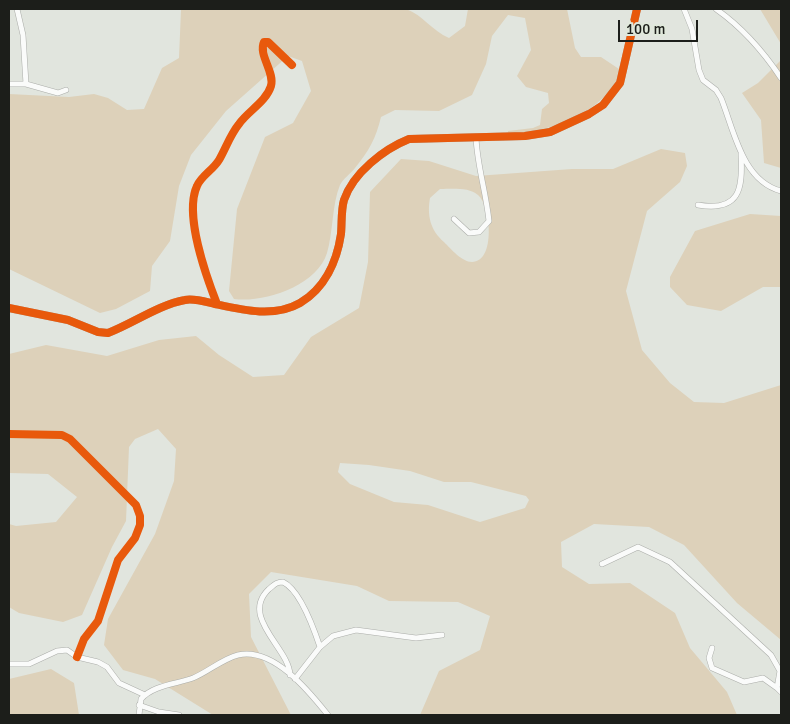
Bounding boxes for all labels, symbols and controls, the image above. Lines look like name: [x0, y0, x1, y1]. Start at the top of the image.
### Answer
scale bar: [620, 10, 700, 42]
text: 100 m: [626, 20, 666, 38]

